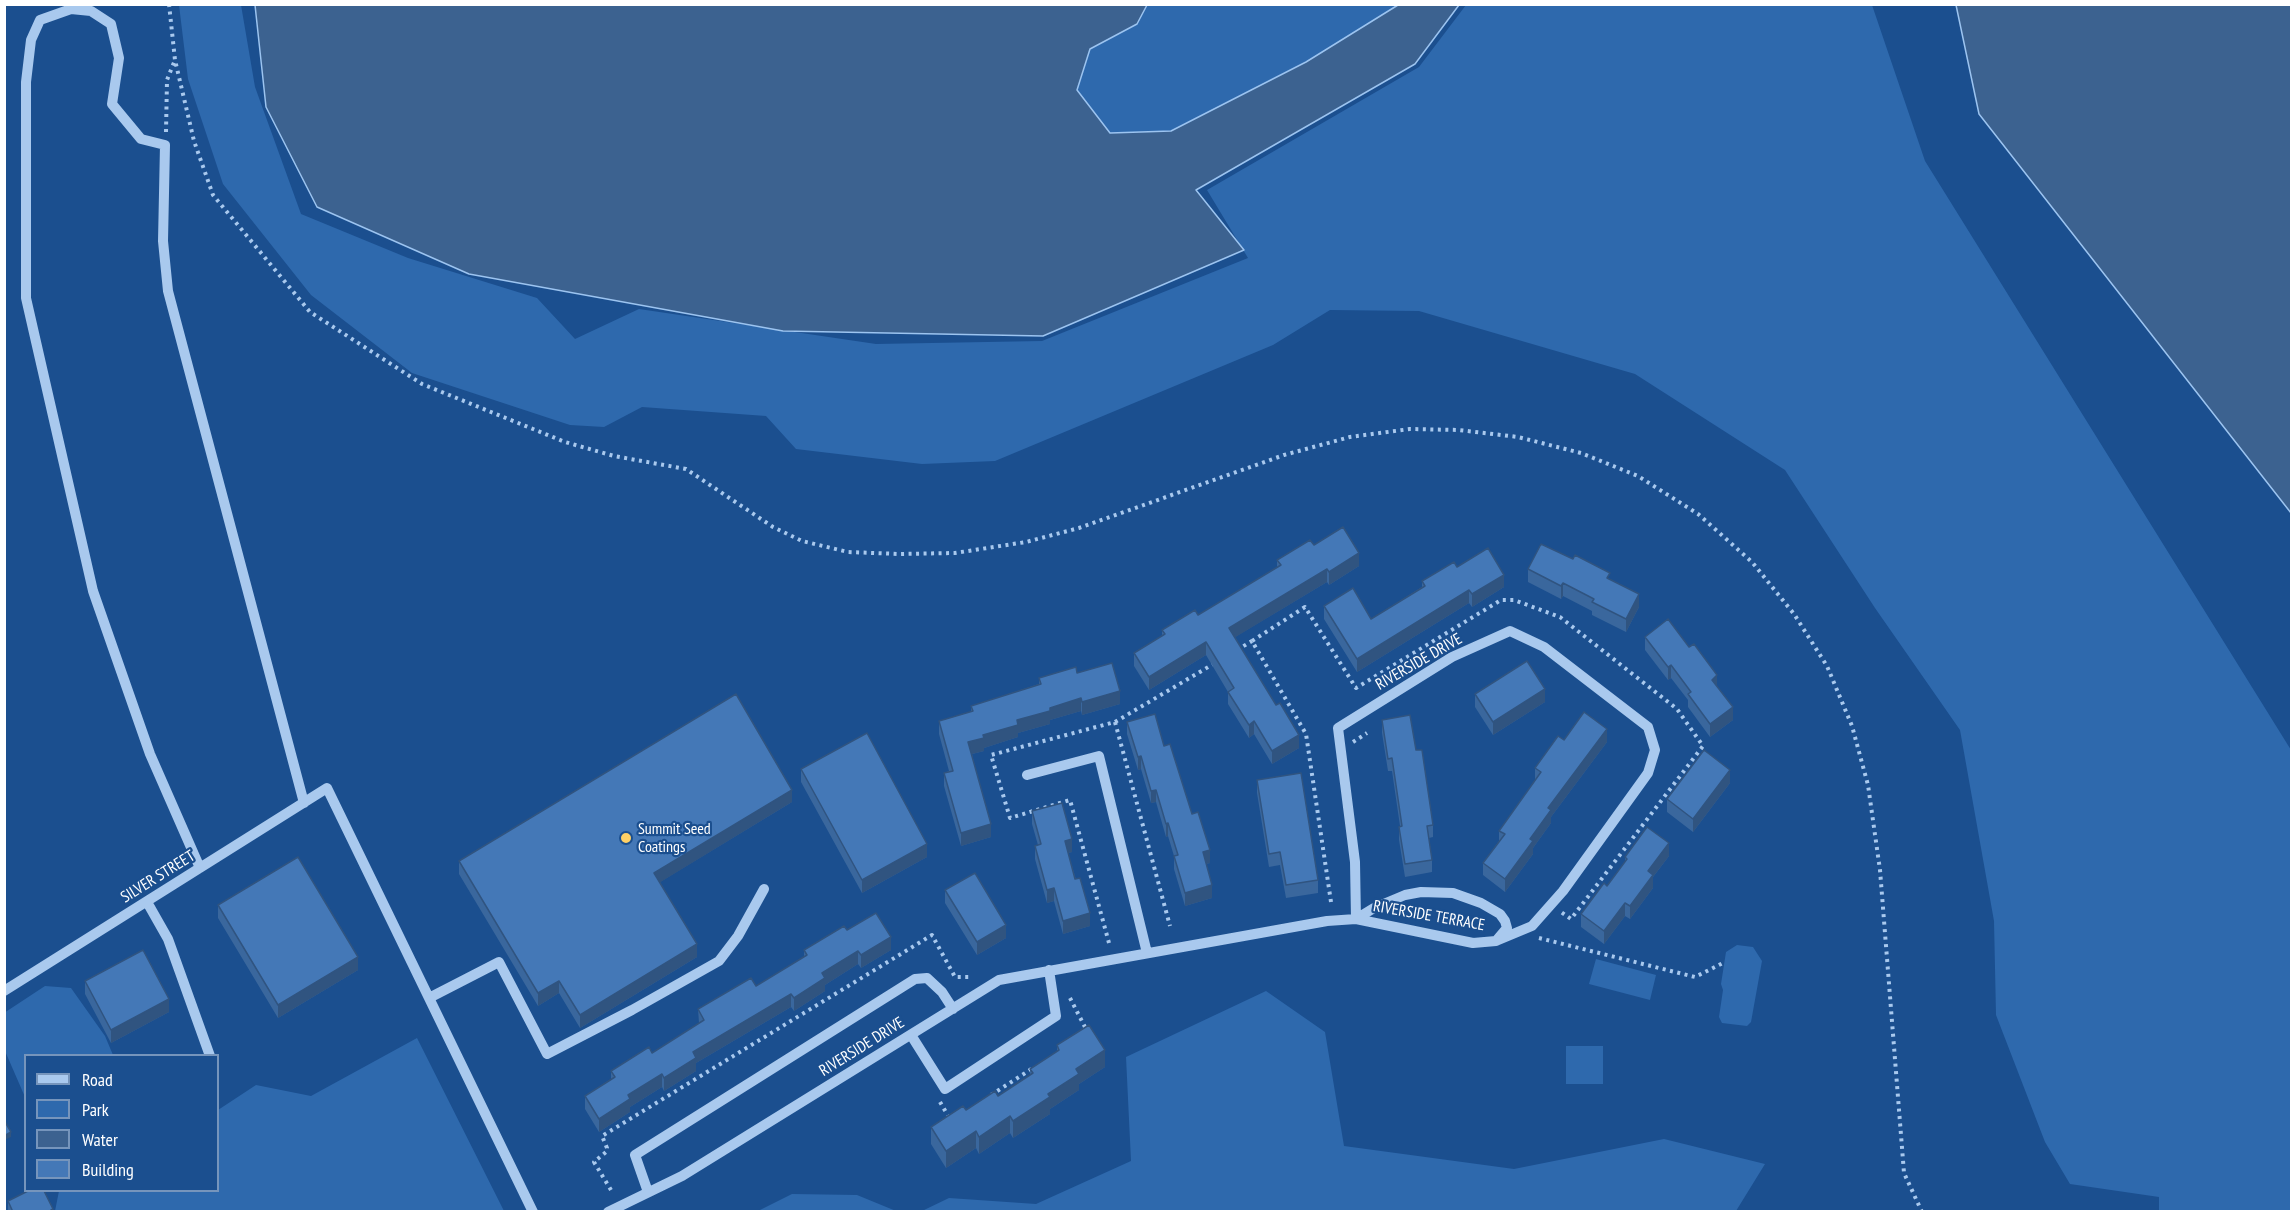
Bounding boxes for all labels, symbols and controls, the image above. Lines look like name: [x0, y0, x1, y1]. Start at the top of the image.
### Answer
street label: RIVERSIDE DRIVE: [1372, 630, 1466, 694]
place label: Summit Seed Coatings: [638, 819, 711, 857]
marker: Summit Seed Coatings: [619, 831, 633, 845]
street label: SILVER STREET: [117, 847, 199, 907]
street label: RIVERSIDE TERRACE: [1372, 897, 1486, 935]
street label: RIVERSIDE DRIVE: [816, 1013, 908, 1081]
legend: [24, 1054, 219, 1192]
text: Road: [82, 1068, 113, 1091]
text: Park: [82, 1098, 109, 1121]
text: Water: [82, 1128, 118, 1151]
text: Building: [82, 1158, 134, 1181]

